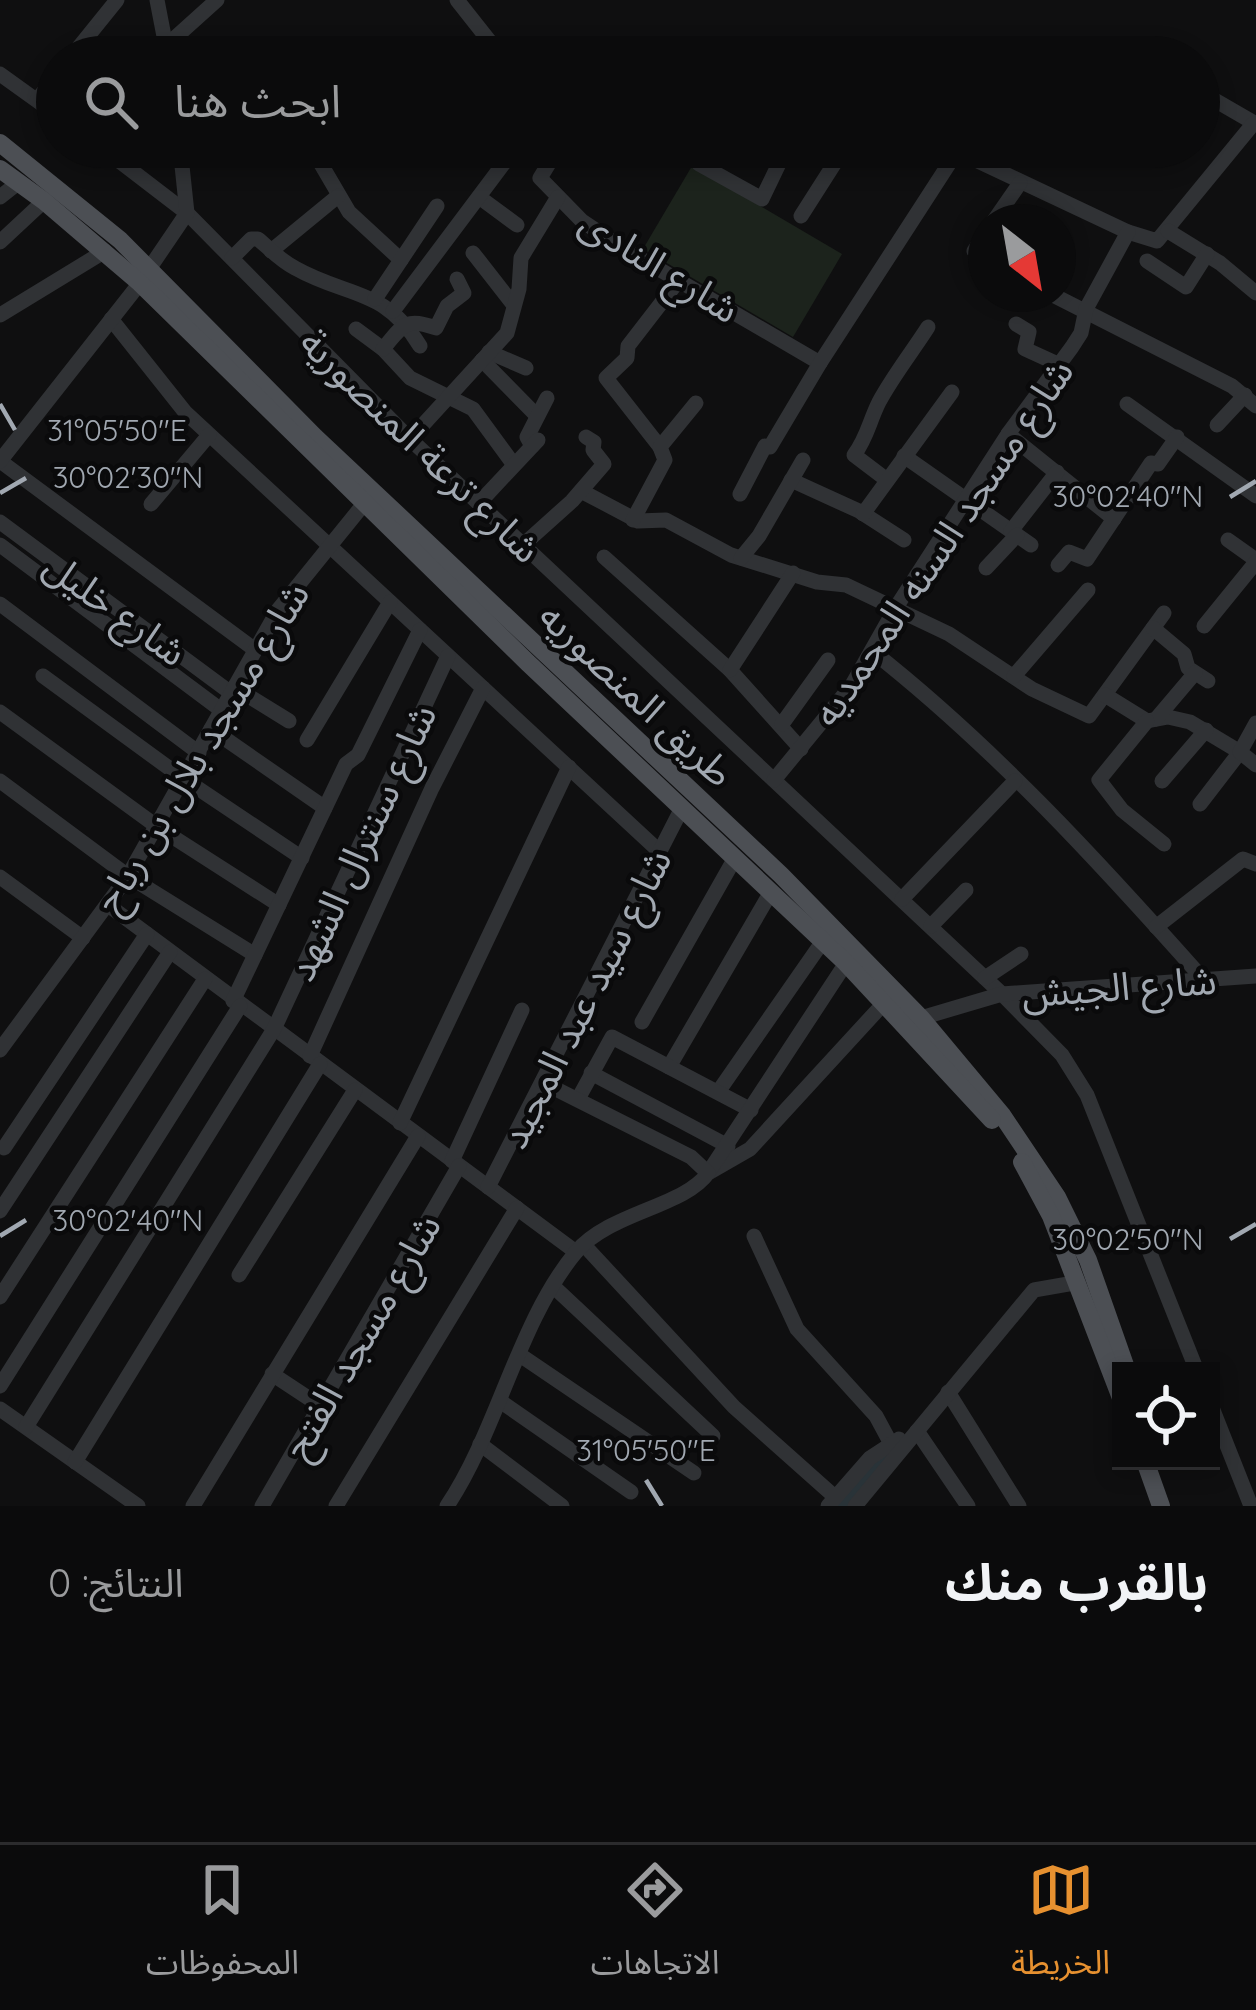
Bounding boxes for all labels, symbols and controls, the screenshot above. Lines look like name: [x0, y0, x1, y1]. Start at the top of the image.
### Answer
search box: [36, 36, 1220, 168]
icon: search: [78, 69, 144, 135]
text: ابحث هنا: [174, 72, 341, 128]
street label: شارع النادى: [568, 197, 749, 337]
north arrow: [968, 204, 1076, 312]
street label: شارع ترعة المنصورية: [287, 317, 552, 576]
street label: شارع مسجد السنه المحمديه: [801, 349, 1087, 738]
text: 31°05'50"E: [47, 411, 187, 449]
text: 30°02'30"N: [53, 458, 203, 496]
text: 30°02'40"N: [1053, 477, 1203, 515]
street label: شارع خليل: [32, 540, 197, 680]
street label: شارع مسجد بلال بن رباح: [83, 573, 324, 924]
street label: طريق المنصوريه: [529, 591, 745, 798]
street label: شارع سنترال الشهد: [275, 696, 451, 990]
street label: شارع سيد عبد المجيد: [488, 840, 686, 1158]
street label: شارع الجيش: [1020, 955, 1218, 1022]
text: 30°02'40"N: [53, 1201, 203, 1239]
street label: شارع مسجد الفتح: [271, 1205, 456, 1470]
text: 30°02'50"N: [1052, 1220, 1204, 1258]
map controls: [1112, 1362, 1220, 1470]
button: locate: [1112, 1362, 1220, 1470]
text: 31°05'50"E: [576, 1431, 716, 1469]
text: بالقرب منك: [945, 1549, 1208, 1613]
text: النتائج: 0: [48, 1558, 184, 1607]
tab: المحفوظات: [146, 1857, 299, 1998]
tab: الاتجاهات: [591, 1857, 720, 1998]
tab: الخريطة: [1011, 1857, 1110, 1998]

